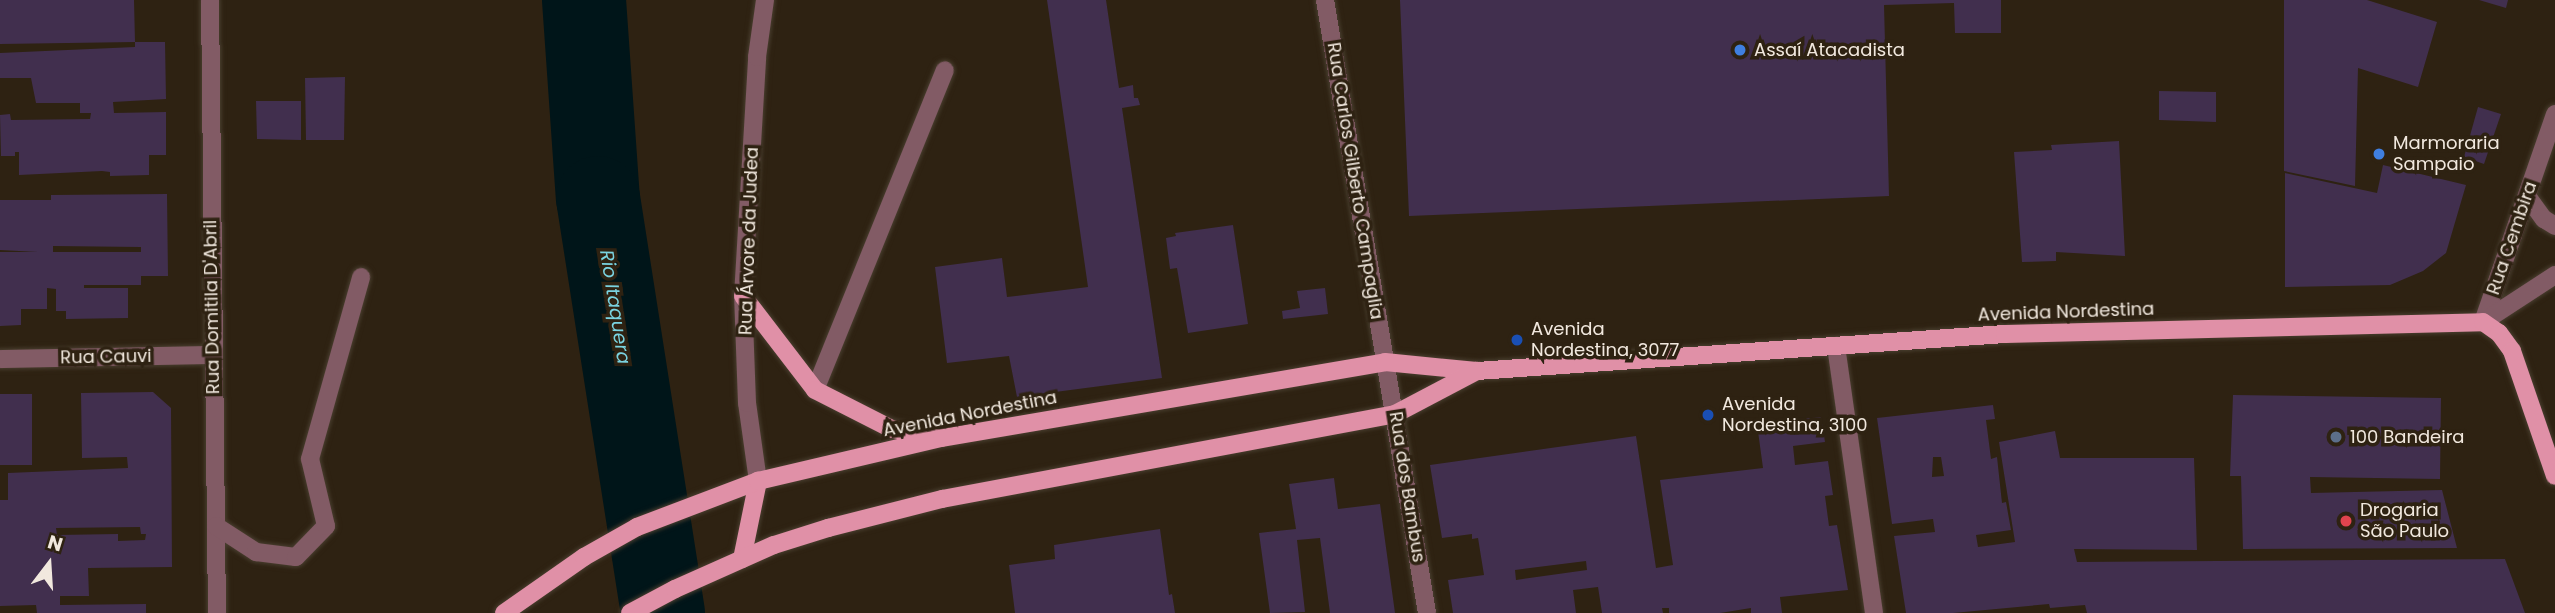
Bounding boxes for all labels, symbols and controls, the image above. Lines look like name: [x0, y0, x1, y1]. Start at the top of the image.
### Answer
place label: Assaí Atacadista: [1754, 39, 1905, 61]
street label: Rua Carlos Gilberto Campaglia: [1322, 41, 1388, 321]
marker: Assaí Atacadista: [1732, 42, 1748, 58]
place label: Marmoraria Sampaio: [2393, 133, 2500, 176]
marker: Marmoraria Sampaio: [2371, 146, 2387, 162]
street label: Rua Árvore da Judea: [735, 147, 763, 335]
street label: Rua Cembira: [2482, 178, 2542, 298]
street label: Rua Domitila D'Abril: [200, 220, 224, 394]
water label: Rio Itaquera: [595, 248, 635, 366]
street label: Avenida Nordestina: [1977, 298, 2155, 326]
place label: Avenida Nordestina, 3077: [1531, 319, 1679, 362]
marker: Avenida Nordestina, 3077: [1509, 332, 1525, 348]
street label: Rua Cauvi: [60, 345, 152, 369]
street label: Avenida Nordestina: [881, 387, 1059, 441]
place label: Avenida Nordestina, 3100: [1722, 394, 1868, 436]
marker: Avenida Nordestina, 3100: [1700, 407, 1716, 423]
street label: Rua dos Bambus: [1384, 410, 1430, 564]
place label: 100 Bandeira: [2350, 426, 2465, 448]
marker: 100 Bandeira: [2328, 429, 2344, 445]
place label: Drogaria São Paulo: [2360, 500, 2449, 542]
marker: Drogaria São Paulo: [2338, 513, 2354, 529]
text: N: [44, 528, 66, 558]
north arrow: [14, 529, 84, 599]

